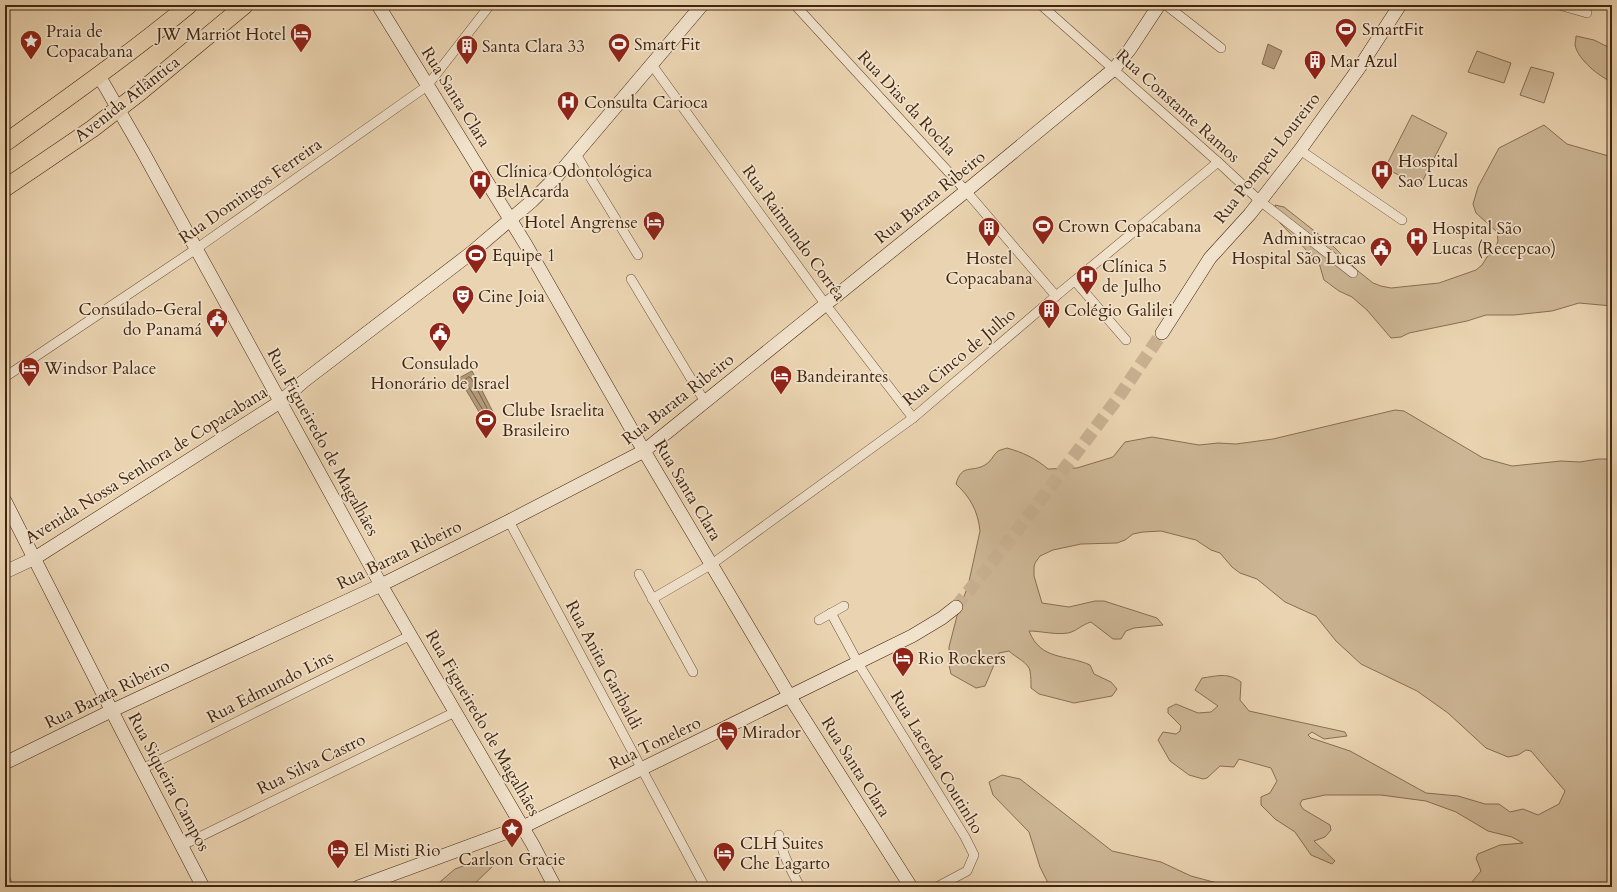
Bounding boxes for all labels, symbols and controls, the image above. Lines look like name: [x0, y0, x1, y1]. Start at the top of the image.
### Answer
sports icon: SmartFit: [1333, 16, 1359, 49]
place label: SmartFit: [1362, 18, 1424, 41]
place label: Praia de Copacabana: [46, 20, 134, 63]
hotel icon: JW Marriot Hotel: [288, 21, 314, 54]
place label: JW Marriot Hotel: [153, 23, 287, 46]
place icon: Praia de Copacabana: [18, 28, 44, 61]
sports icon: Smart Fit: [606, 31, 632, 64]
building icon: Santa Clara 33: [454, 33, 480, 66]
place label: Smart Fit: [634, 33, 701, 56]
place label: Santa Clara 33: [482, 35, 585, 58]
street label: Rua Santa Clara: [416, 43, 496, 152]
street label: Rua Constante Ramos: [1111, 44, 1245, 168]
street label: Rua Dias da Rocha: [852, 46, 962, 161]
building icon: Mar Azul: [1302, 48, 1328, 81]
street label: Avenida Atlântica: [70, 50, 185, 147]
place label: Mar Azul: [1330, 50, 1398, 73]
street label: Rua Pompeu Loureiro: [1209, 88, 1325, 228]
hospital icon: Consulta Carioca: [555, 89, 581, 122]
place label: Consulta Carioca: [584, 91, 709, 114]
street label: Rua Domingos Ferreira: [174, 133, 327, 249]
street label: Rua Barata Ribeiro: [870, 145, 990, 249]
place label: Hospital Sao Lucas: [1398, 150, 1468, 193]
hospital icon: Hospital Sao Lucas: [1369, 158, 1395, 191]
place label: Clínica Odontológica BelAcarda: [496, 160, 653, 203]
street label: Rua Raimundo Corrêa: [737, 160, 852, 306]
hospital icon: Clínica Odontológica BelAcarda: [467, 168, 493, 201]
hotel icon: Hotel Angrense: [641, 209, 667, 242]
place label: Hotel Angrense: [524, 211, 638, 234]
sports icon: Crown Copacabana: [1030, 213, 1056, 246]
building icon: Hostel Copacabana: [976, 215, 1002, 248]
place label: Crown Copacabana: [1058, 215, 1202, 238]
place label: Hospital São Lucas (Recepcao): [1432, 217, 1556, 260]
hospital icon: Hospital São Lucas (Recepcao): [1404, 225, 1430, 258]
place label: Administracao Hospital São Lucas: [1231, 227, 1366, 270]
public building icon: Administracao Hospital São Lucas: [1368, 235, 1394, 268]
sports icon: Equipe 1: [463, 242, 489, 275]
place label: Equipe 1: [492, 244, 556, 267]
place label: Hostel Copacabana: [945, 247, 1033, 290]
place label: Clínica 5 de Julho: [1102, 255, 1167, 298]
hospital icon: Clínica 5 de Julho: [1074, 263, 1100, 296]
theatre icon: Cine Joia: [450, 283, 476, 316]
place label: Cine Joia: [478, 285, 545, 308]
building icon: Colégio Galilei: [1036, 297, 1062, 330]
place label: Consulado-Geral do Panamá: [79, 298, 203, 341]
place label: Colégio Galilei: [1064, 299, 1173, 322]
street label: Rua Cinco de Julho: [898, 303, 1020, 411]
public building icon: Consulado-Geral do Panamá: [204, 306, 230, 339]
public building icon: Consulado Honorário de Israel: [427, 320, 453, 353]
street label: Rua Figueiredo de Magalhães: [262, 344, 384, 540]
street label: Rua Barata Ribeiro: [617, 348, 739, 450]
place label: Consulado Honorário de Israel: [371, 352, 510, 395]
hotel icon: Windsor Palace: [16, 355, 42, 388]
place label: Windsor Palace: [43, 357, 156, 380]
hotel icon: Bandeirantes: [768, 363, 794, 396]
place label: Bandeirantes: [796, 365, 888, 388]
street label: Avenida Nossa Senhora de Copacabana: [20, 380, 272, 549]
place label: Clube Israelita Brasileiro: [502, 399, 605, 442]
sports icon: Clube Israelita Brasileiro: [473, 407, 499, 440]
street label: Rua Santa Clara: [649, 435, 728, 545]
street label: Rua Barata Ribeiro: [333, 515, 465, 595]
street label: Rua Anita Garibaldi: [560, 596, 648, 734]
street label: Rua Figueiredo de Magalhães: [420, 626, 546, 821]
street label: Rua Edmundo Lins: [203, 645, 337, 729]
hotel icon: Rio Rockers: [890, 645, 916, 678]
place label: Rio Rockers: [918, 647, 1006, 670]
street label: Rua Barata Ribeiro: [41, 654, 173, 734]
street label: Rua Lacerda Coutinho: [885, 686, 989, 838]
street label: Rua Siqueira Campos: [123, 709, 215, 856]
street label: Rua Tonelero: [605, 711, 705, 775]
street label: Rua Santa Clara: [816, 713, 896, 822]
hotel icon: Mirador: [714, 719, 740, 752]
place label: Mirador: [742, 721, 802, 744]
street label: Rua Silva Castro: [253, 728, 369, 800]
place icon: Carlson Gracie: [499, 816, 525, 849]
place label: CLH Suites Che Lagarto: [740, 832, 830, 875]
hotel icon: El Misti Rio: [325, 837, 351, 870]
place label: El Misti Rio: [354, 839, 440, 862]
hotel icon: CLH Suites Che Lagarto: [711, 840, 737, 873]
place label: Carlson Gracie: [458, 848, 566, 871]

